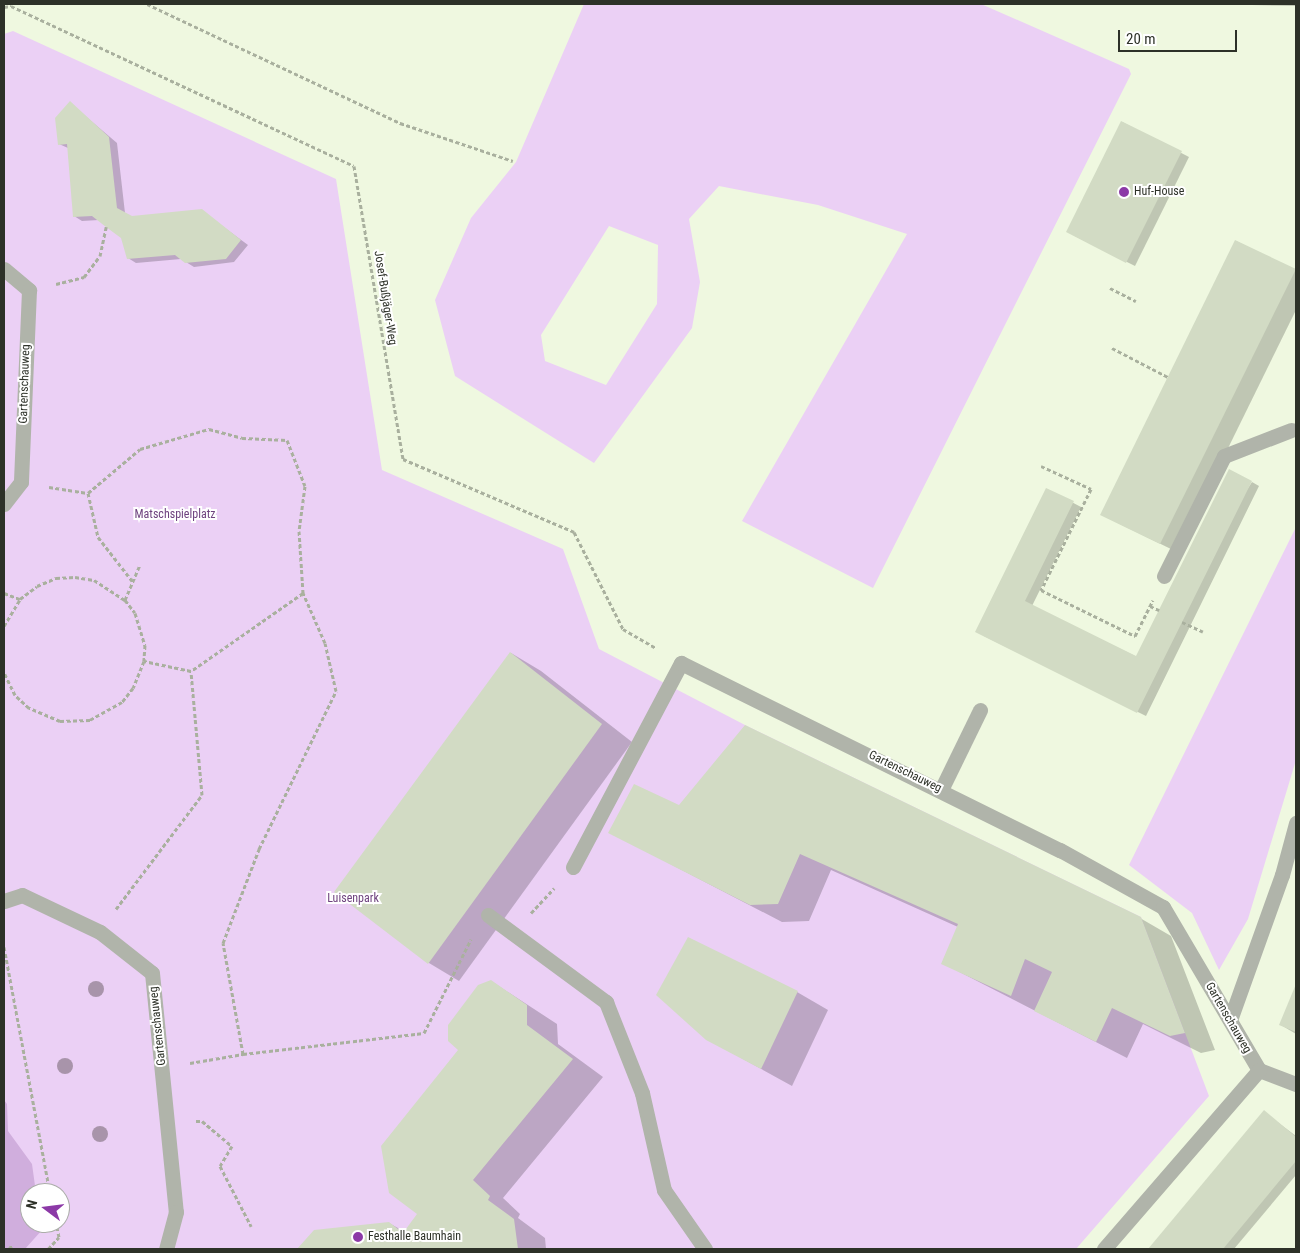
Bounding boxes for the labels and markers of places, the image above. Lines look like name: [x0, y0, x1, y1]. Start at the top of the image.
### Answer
place label: Huf-House: [1134, 185, 1184, 199]
marker: Huf-House: [1118, 186, 1130, 198]
place label: Festhalle Baumhain: [368, 1230, 461, 1244]
marker: Festhalle Baumhain: [352, 1231, 364, 1243]

